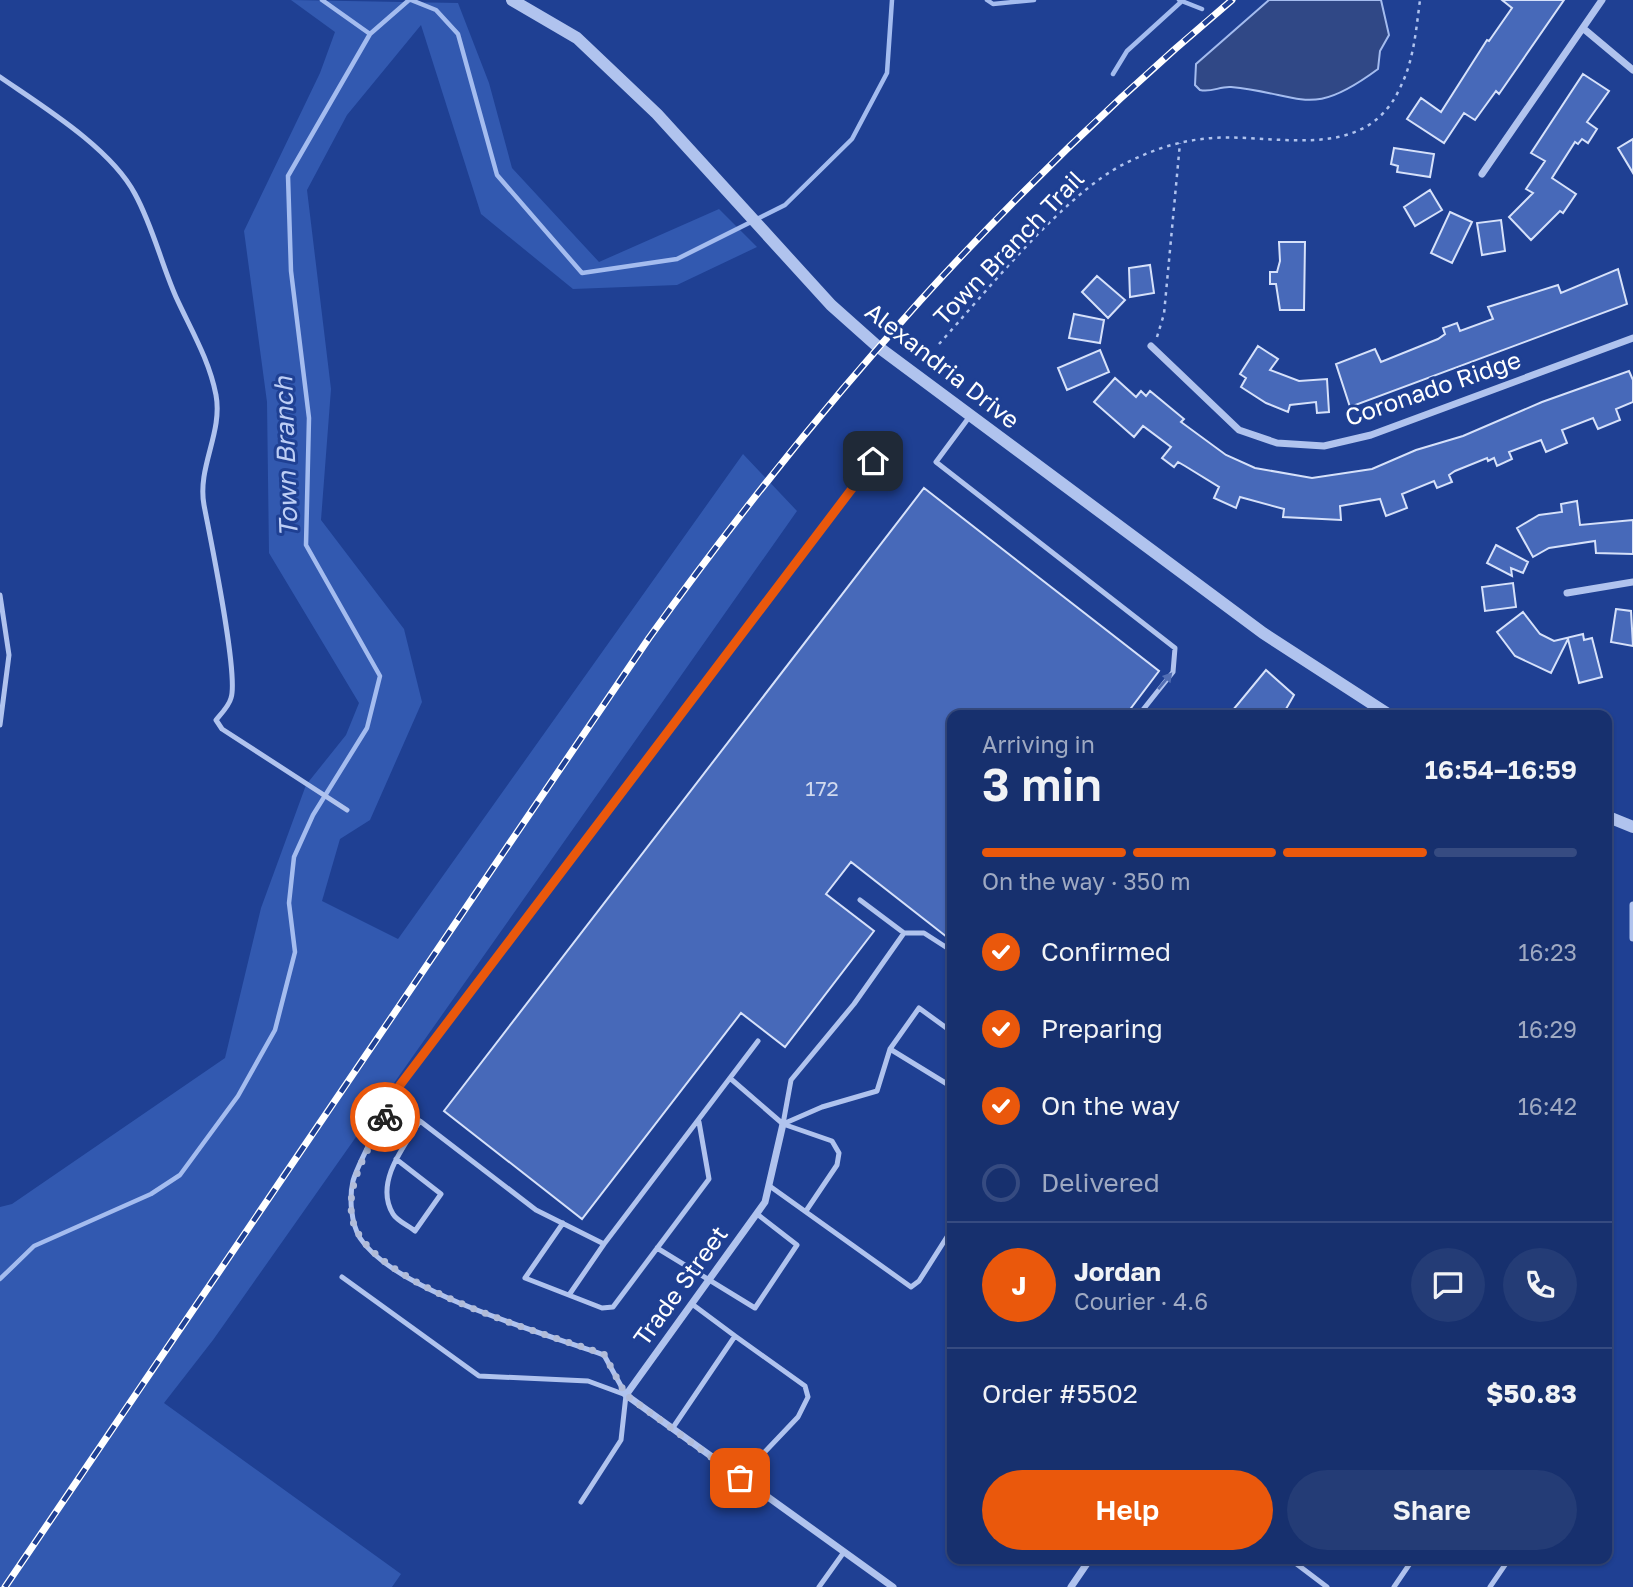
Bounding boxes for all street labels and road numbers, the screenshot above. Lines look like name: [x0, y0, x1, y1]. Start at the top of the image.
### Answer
street label: Town Branch Trail: [927, 164, 1089, 330]
street label: Alexandria Drive: [860, 296, 1026, 434]
street label: Coronado Ridge: [1341, 344, 1524, 431]
street label: Trade Street: [627, 1220, 733, 1351]

